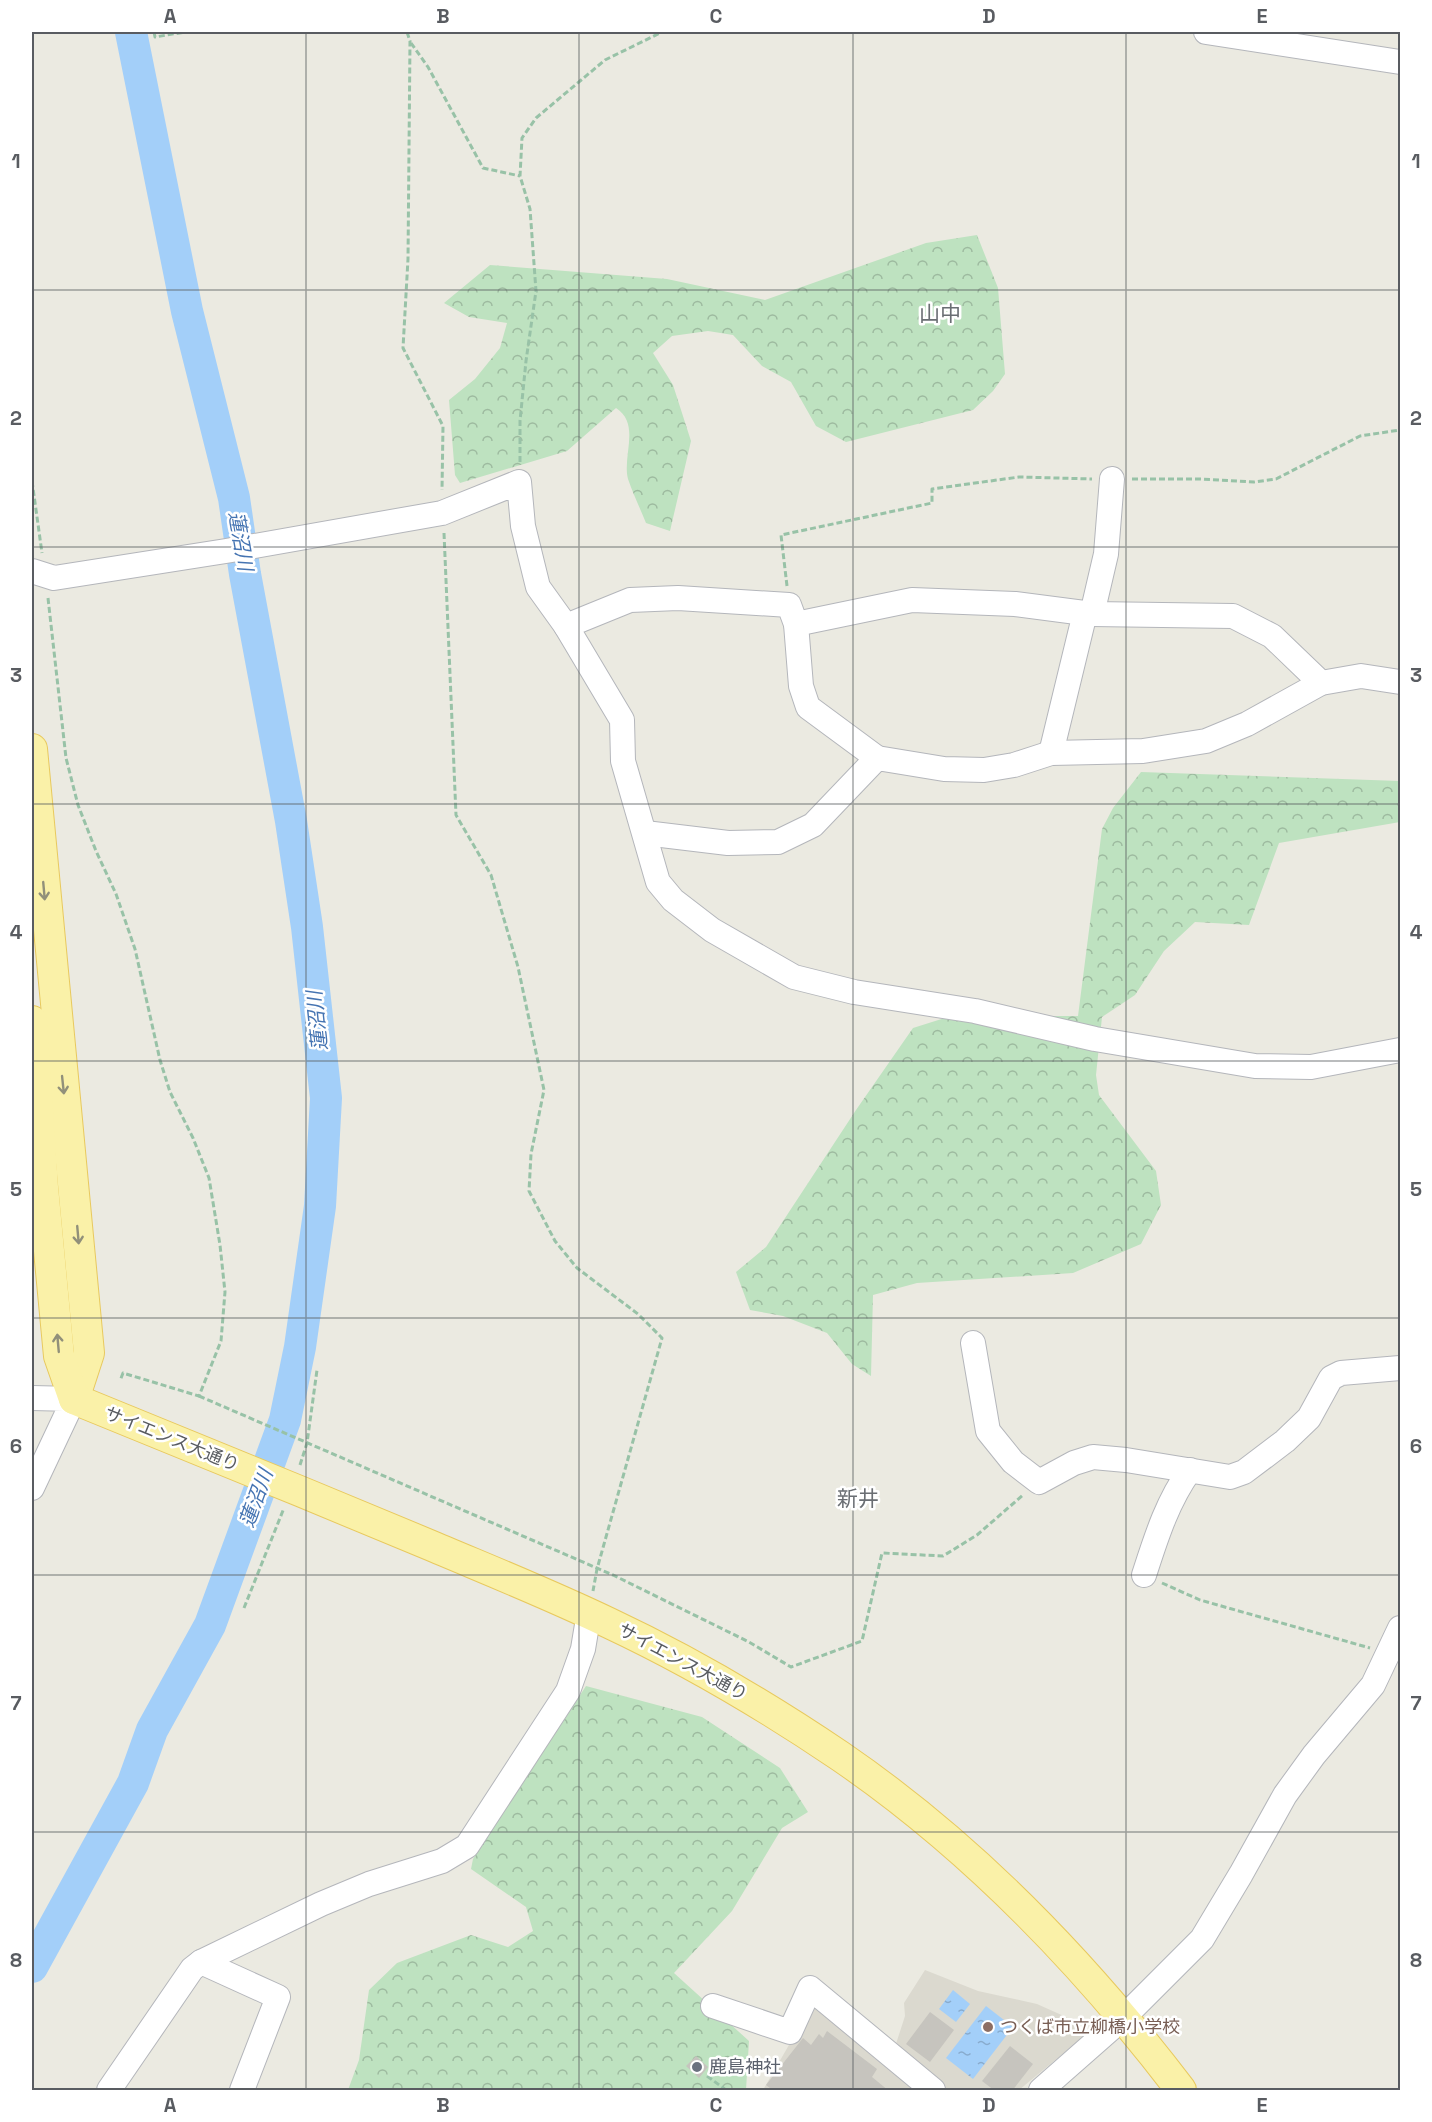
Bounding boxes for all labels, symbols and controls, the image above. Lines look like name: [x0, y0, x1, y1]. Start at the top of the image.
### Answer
text: A: [164, 3, 177, 29]
text: B: [436, 3, 450, 29]
text: C: [710, 3, 723, 29]
text: D: [982, 3, 996, 29]
text: E: [1256, 3, 1268, 29]
text: 1: [11, 148, 21, 174]
text: 1: [1411, 148, 1421, 174]
district label: 山中: [919, 300, 961, 327]
text: 2: [10, 405, 22, 431]
text: 2: [1410, 405, 1422, 431]
water label: 蓮沼川: [223, 509, 259, 575]
text: 3: [10, 662, 22, 688]
text: 3: [1410, 662, 1422, 688]
one-way arrow: [39, 880, 50, 900]
text: 4: [10, 919, 23, 945]
text: 4: [1410, 919, 1423, 945]
water label: 蓮沼川: [301, 988, 333, 1052]
one-way arrow: [58, 1074, 69, 1094]
text: 5: [10, 1176, 22, 1202]
text: 5: [1410, 1176, 1422, 1202]
one-way arrow: [73, 1224, 84, 1244]
one-way arrow: [52, 1334, 63, 1354]
street label: サイエンス大通り: [101, 1401, 243, 1476]
text: 6: [10, 1433, 22, 1459]
text: 6: [1410, 1433, 1422, 1459]
water label: 蓮沼川: [234, 1463, 279, 1531]
district label: 新井: [837, 1485, 879, 1512]
street label: サイエンス大通り: [614, 1618, 752, 1705]
text: 7: [10, 1690, 22, 1716]
text: 7: [1410, 1690, 1422, 1716]
text: 8: [10, 1947, 22, 1973]
text: 8: [1410, 1947, 1422, 1973]
place label: つくば市立柳橋小学校: [1000, 2015, 1180, 2038]
marker: つくば市立柳橋小学校: [981, 2020, 995, 2034]
place label: 鹿島神社: [709, 2055, 781, 2078]
marker: 鹿島神社: [690, 2060, 704, 2074]
text: A: [164, 2092, 177, 2118]
text: B: [436, 2092, 450, 2118]
text: C: [710, 2092, 723, 2118]
text: D: [982, 2092, 996, 2118]
text: E: [1256, 2092, 1268, 2118]

